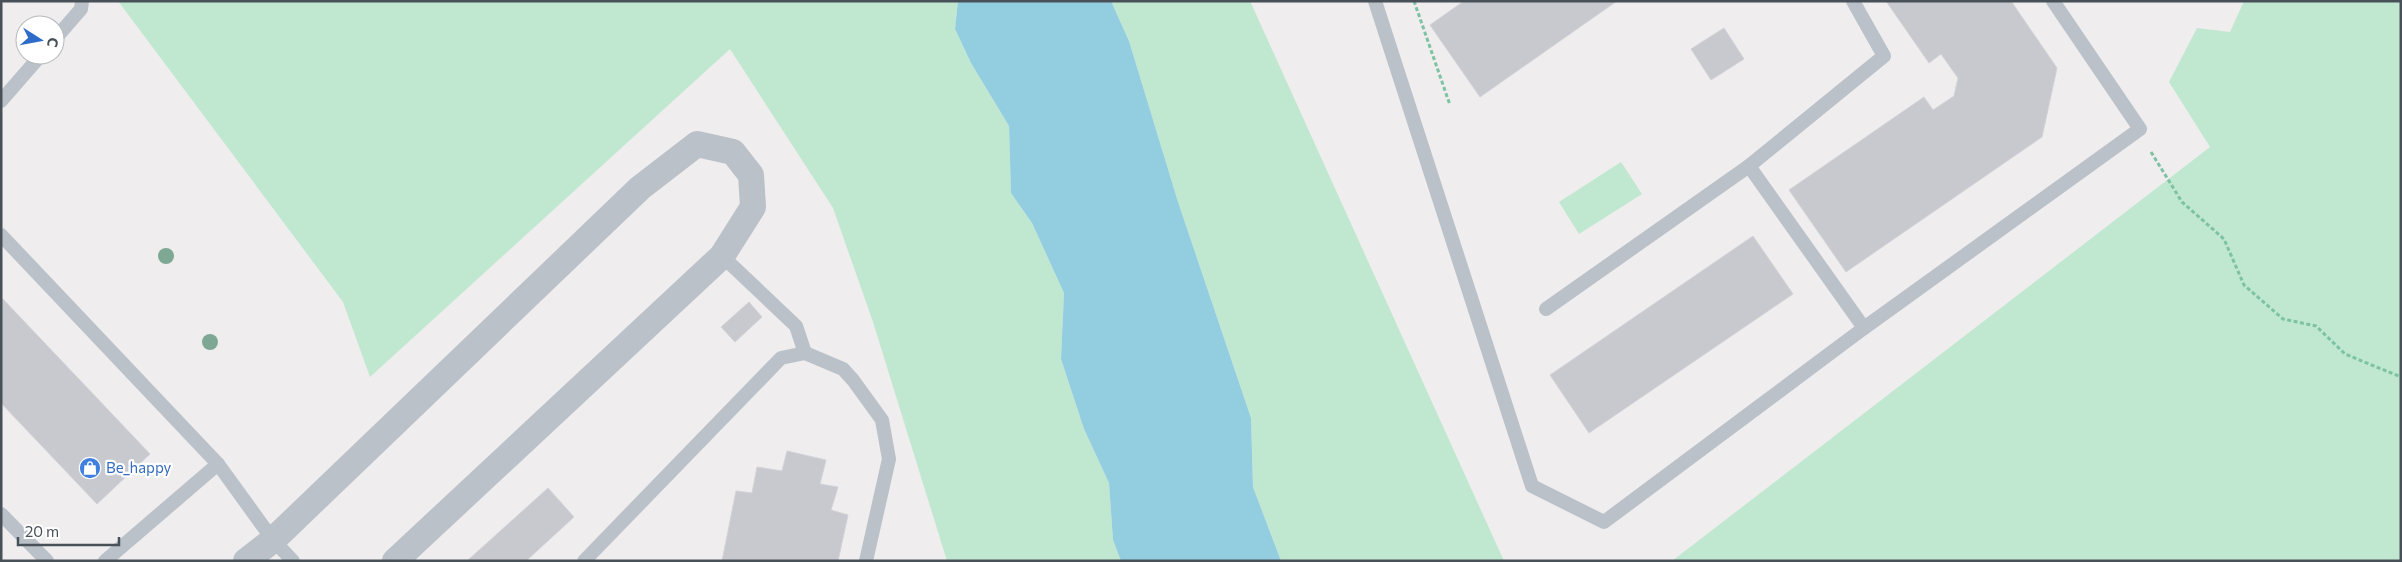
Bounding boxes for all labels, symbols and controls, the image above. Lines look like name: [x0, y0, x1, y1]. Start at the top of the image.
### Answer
north arrow: [15, 15, 65, 65]
text: С: [44, 36, 63, 49]
shop icon: Be_happy: [78, 456, 102, 480]
place label: Be_happy: [106, 458, 172, 476]
scale bar: [18, 514, 119, 546]
text: 20 m: [25, 522, 59, 540]

